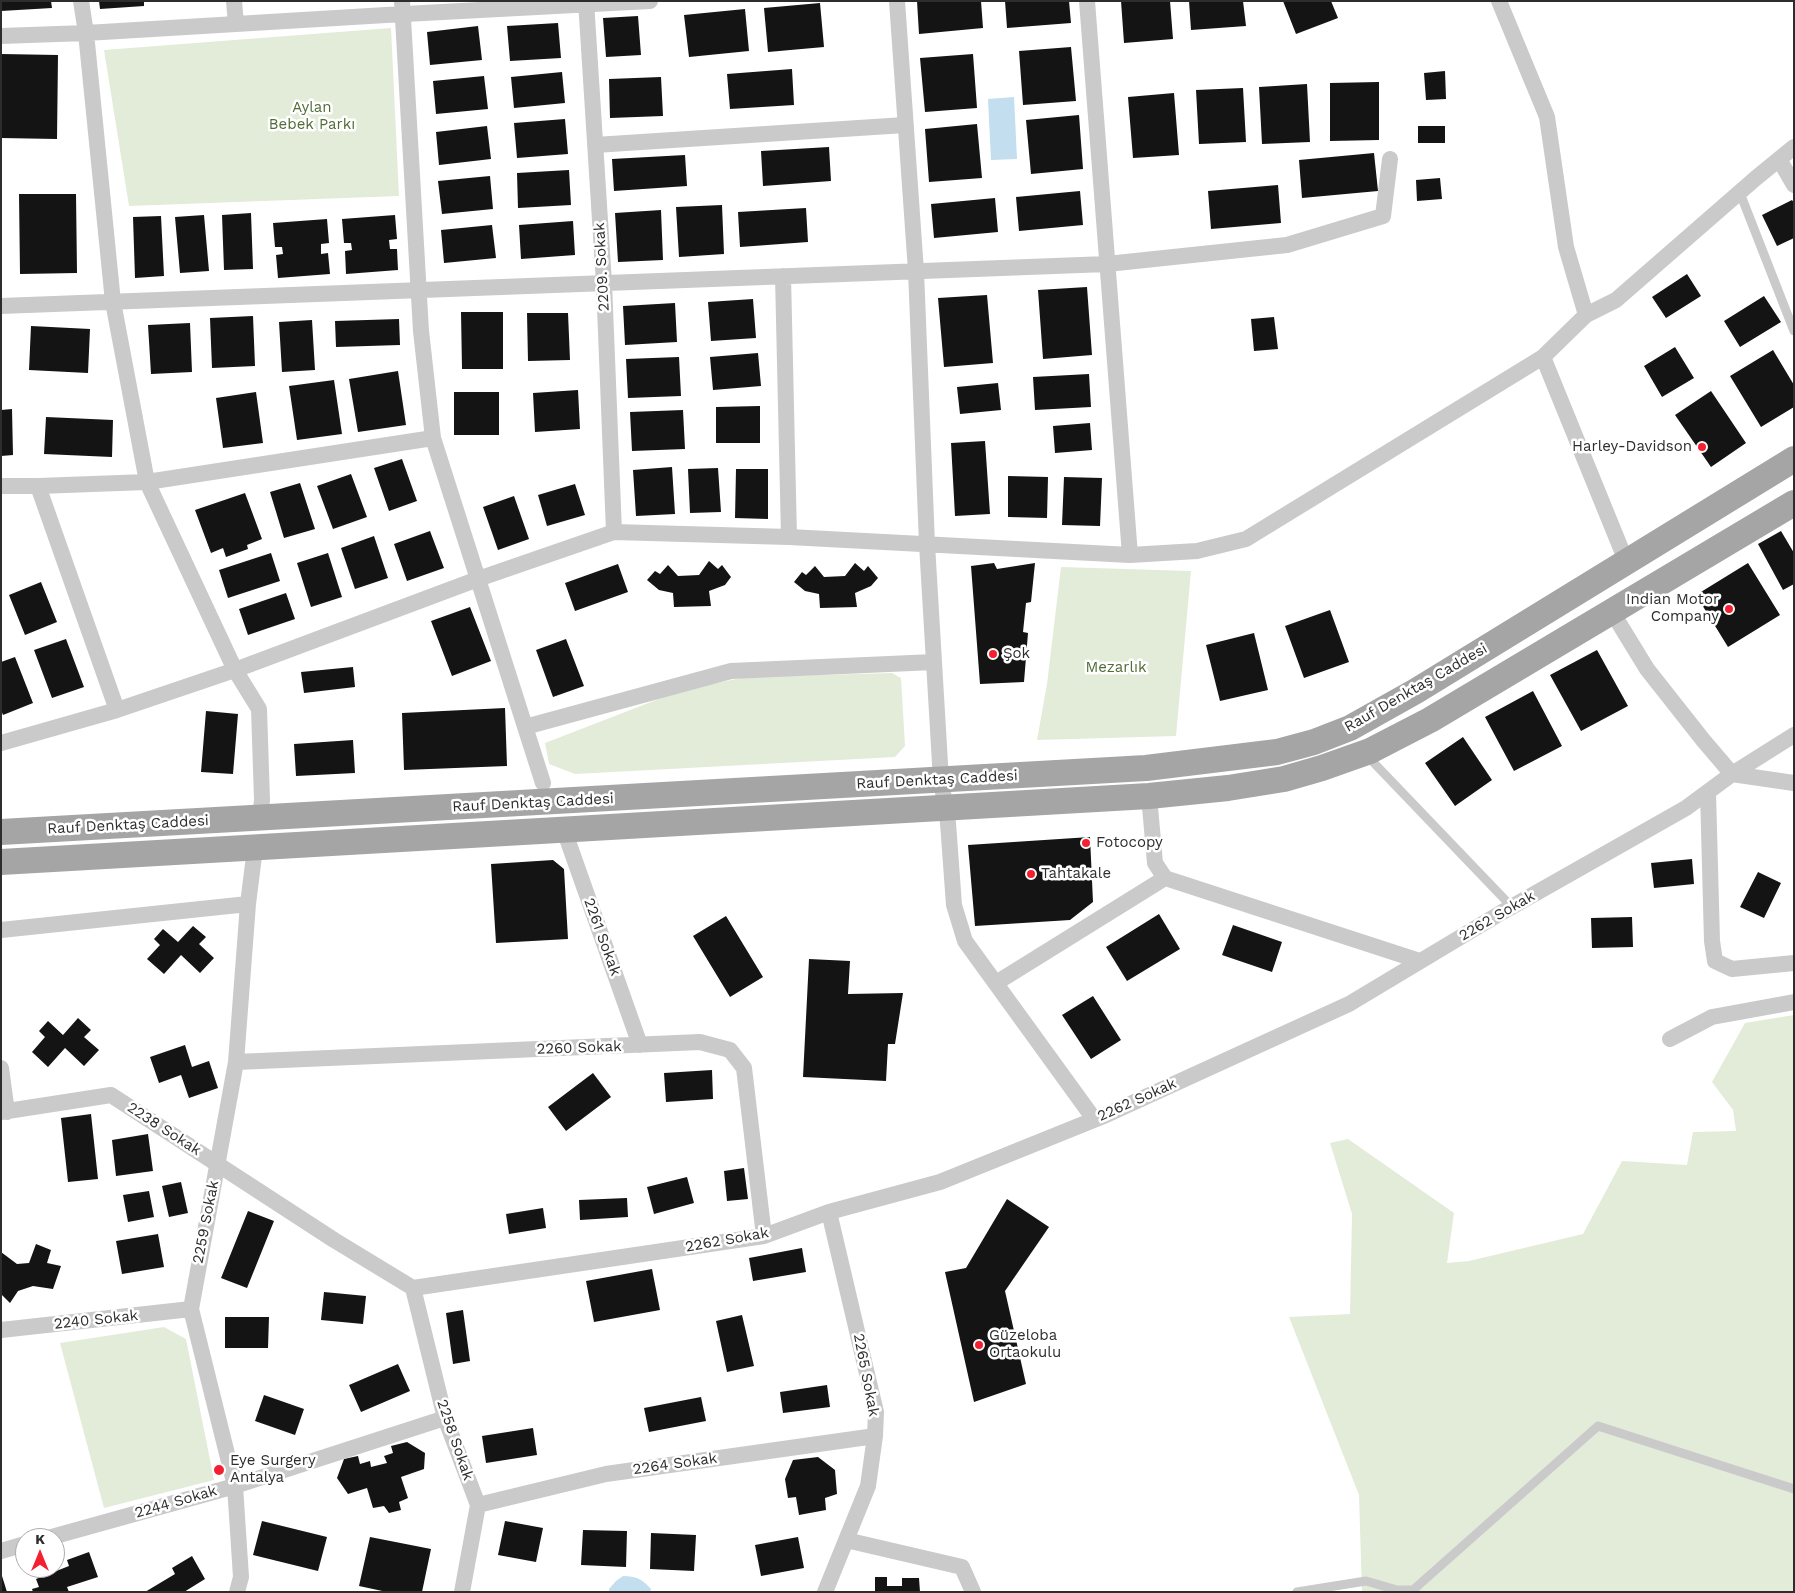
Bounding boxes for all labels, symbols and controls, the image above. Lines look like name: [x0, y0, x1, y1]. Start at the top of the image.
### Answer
park label: Aylan Bebek Parkı: [269, 99, 355, 134]
street label: 2209. Sokak: [591, 222, 613, 312]
place label: Harley-Davidson: [1572, 438, 1692, 456]
marker: Harley-Davidson: [1696, 441, 1708, 453]
place label: Indian Motor Company: [1626, 591, 1719, 626]
marker: Indian Motor Company: [1723, 603, 1735, 615]
street label: Rauf Denktaş Caddesi: [1341, 640, 1491, 736]
place label: Şok: [1003, 645, 1030, 663]
marker: Şok: [987, 648, 999, 660]
park label: Mezarlık: [1085, 659, 1147, 677]
street label: Rauf Denktaş Caddesi: [856, 767, 1018, 793]
street label: Rauf Denktaş Caddesi: [452, 790, 614, 816]
street label: Rauf Denktaş Caddesi: [47, 812, 209, 838]
place label: Fotocopy: [1096, 834, 1163, 852]
marker: Fotocopy: [1080, 837, 1092, 849]
place label: Tahtakale: [1041, 865, 1111, 883]
marker: Tahtakale: [1025, 868, 1037, 880]
street label: 2262 Sokak: [1456, 887, 1538, 945]
street label: 2261 Sokak: [580, 896, 624, 978]
street label: 2260 Sokak: [536, 1038, 622, 1058]
street label: 2262 Sokak: [1095, 1075, 1179, 1125]
street label: 2238 Sokak: [124, 1098, 204, 1160]
street label: 2259 Sokak: [189, 1179, 223, 1265]
street label: 2262 Sokak: [684, 1224, 770, 1256]
street label: 2240 Sokak: [53, 1307, 139, 1333]
place label: Güzeloba Ortaokulu: [989, 1327, 1061, 1362]
street label: 2265 Sokak: [849, 1332, 883, 1418]
marker: Güzeloba Ortaokulu: [973, 1339, 985, 1351]
street label: 2258 Sokak: [433, 1397, 477, 1483]
street label: 2264 Sokak: [632, 1449, 718, 1479]
place label: Eye Surgery Antalya: [230, 1452, 316, 1487]
marker: Eye Surgery Antalya: [212, 1463, 226, 1477]
street label: 2244 Sokak: [133, 1482, 219, 1522]
north arrow: [15, 1528, 65, 1578]
text: K: [35, 1531, 45, 1547]

